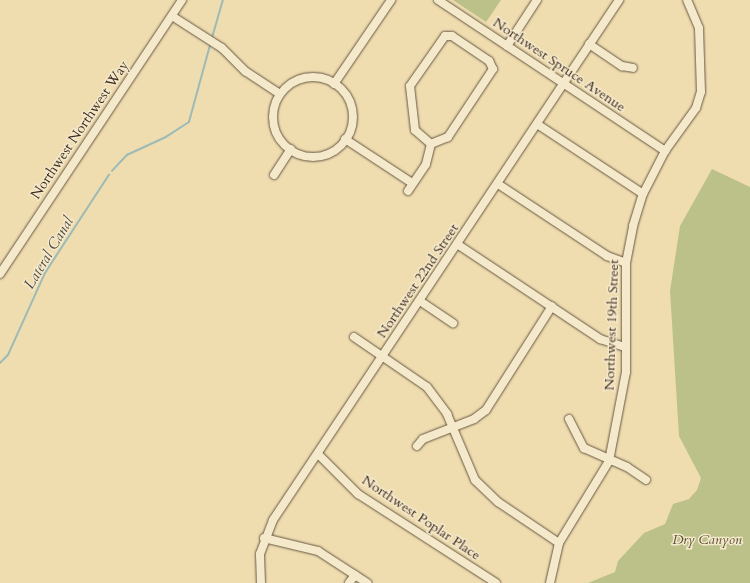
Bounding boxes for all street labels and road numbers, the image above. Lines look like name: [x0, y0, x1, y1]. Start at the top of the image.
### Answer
street label: Northwest Spruce Avenue: [490, 14, 628, 116]
street label: Northwest Northwest Way: [27, 58, 133, 202]
street label: Northwest 22nd Street: [373, 221, 463, 341]
street label: Northwest 19th Street: [601, 259, 623, 391]
street label: Northwest Poplar Place: [358, 472, 484, 564]

